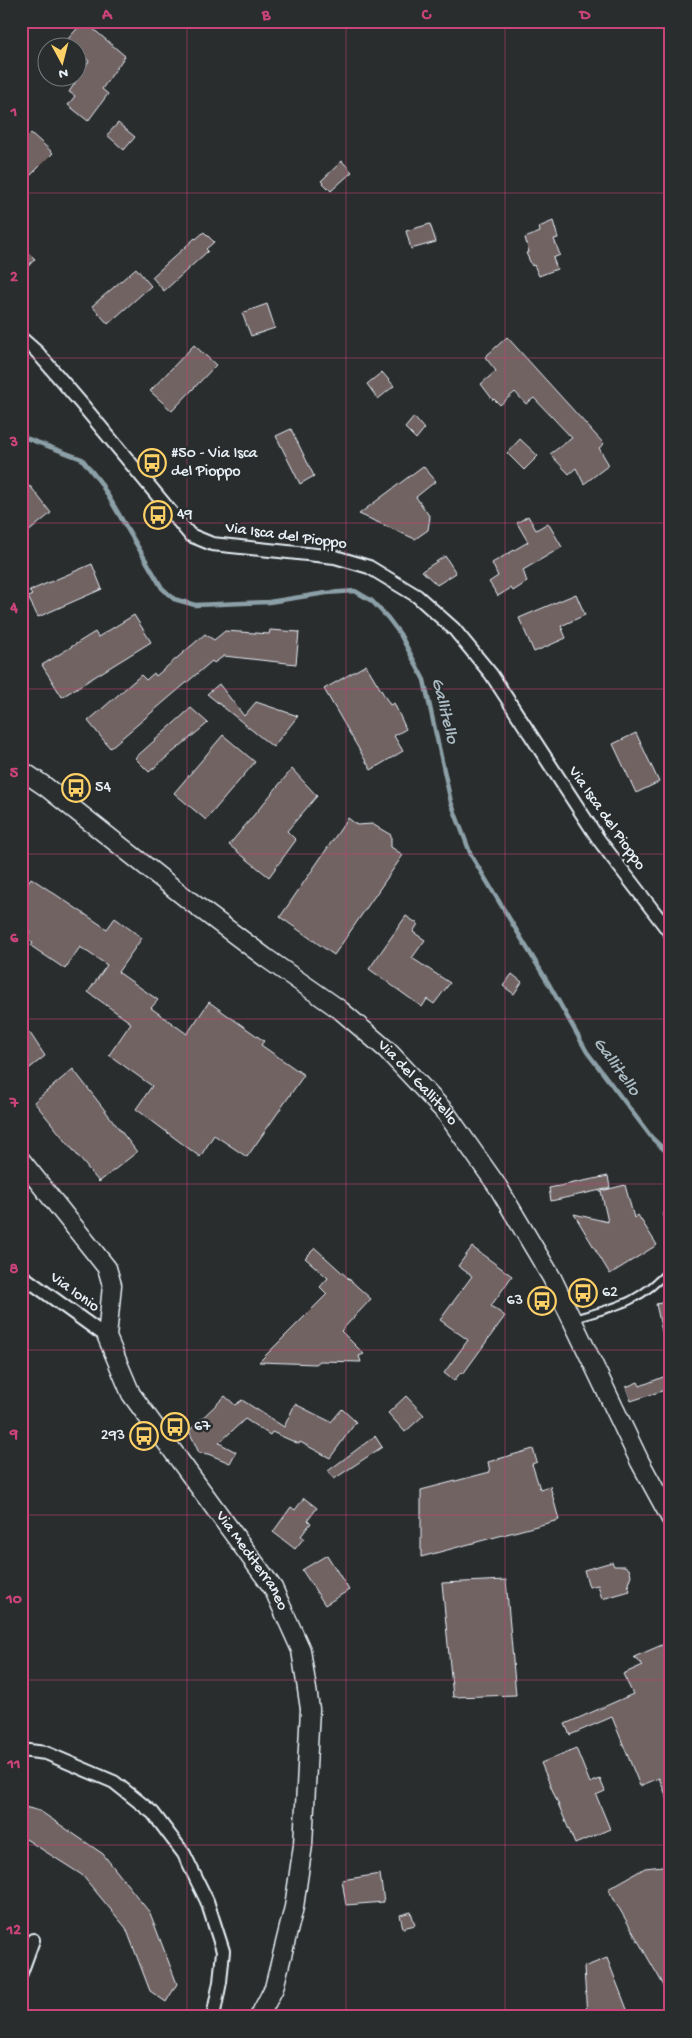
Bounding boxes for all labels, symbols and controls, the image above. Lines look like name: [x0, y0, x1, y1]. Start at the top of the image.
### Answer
text: A: [101, 7, 113, 26]
text: B: [261, 7, 271, 26]
text: C: [421, 7, 432, 26]
text: D: [578, 7, 591, 26]
north arrow: [38, 38, 88, 88]
text: N: [58, 63, 69, 81]
text: 1: [10, 104, 17, 123]
text: 2: [10, 269, 18, 288]
text: 3: [9, 434, 18, 453]
place label: #50 - Via Isca del Pioppo: [171, 445, 259, 482]
bus stop icon: #50 - Via Isca del Pioppo: [137, 448, 167, 478]
bus stop icon: 49: [143, 500, 173, 530]
place label: 49: [177, 506, 193, 525]
street label: Via Isca del Pioppo: [223, 519, 348, 555]
text: 4: [9, 600, 18, 619]
water label: Gallitello: [426, 676, 462, 747]
street label: Via Isca del Pioppo: [563, 763, 649, 875]
text: 5: [10, 765, 19, 784]
bus stop icon: 54: [61, 773, 91, 803]
place label: 54: [95, 779, 111, 798]
text: 6: [10, 930, 19, 949]
water label: Gallitello: [588, 1034, 645, 1101]
street label: Via del Gallitello: [373, 1036, 462, 1129]
text: 7: [9, 1095, 19, 1114]
text: 8: [10, 1261, 19, 1280]
street label: Via Ionio: [45, 1268, 102, 1317]
bus stop icon: 62: [568, 1278, 598, 1308]
place label: 62: [602, 1284, 618, 1303]
bus stop icon: 63: [527, 1286, 557, 1316]
place label: 63: [507, 1292, 523, 1311]
bus stop icon: 67: [160, 1412, 190, 1442]
place label: 67: [194, 1418, 211, 1437]
bus stop icon: 293: [129, 1421, 159, 1451]
text: 9: [9, 1426, 18, 1445]
place label: 293: [101, 1427, 125, 1446]
street label: Via Mediterraneo: [210, 1507, 292, 1614]
text: 10: [5, 1591, 22, 1610]
text: 11: [7, 1756, 20, 1775]
text: 12: [6, 1922, 21, 1941]

